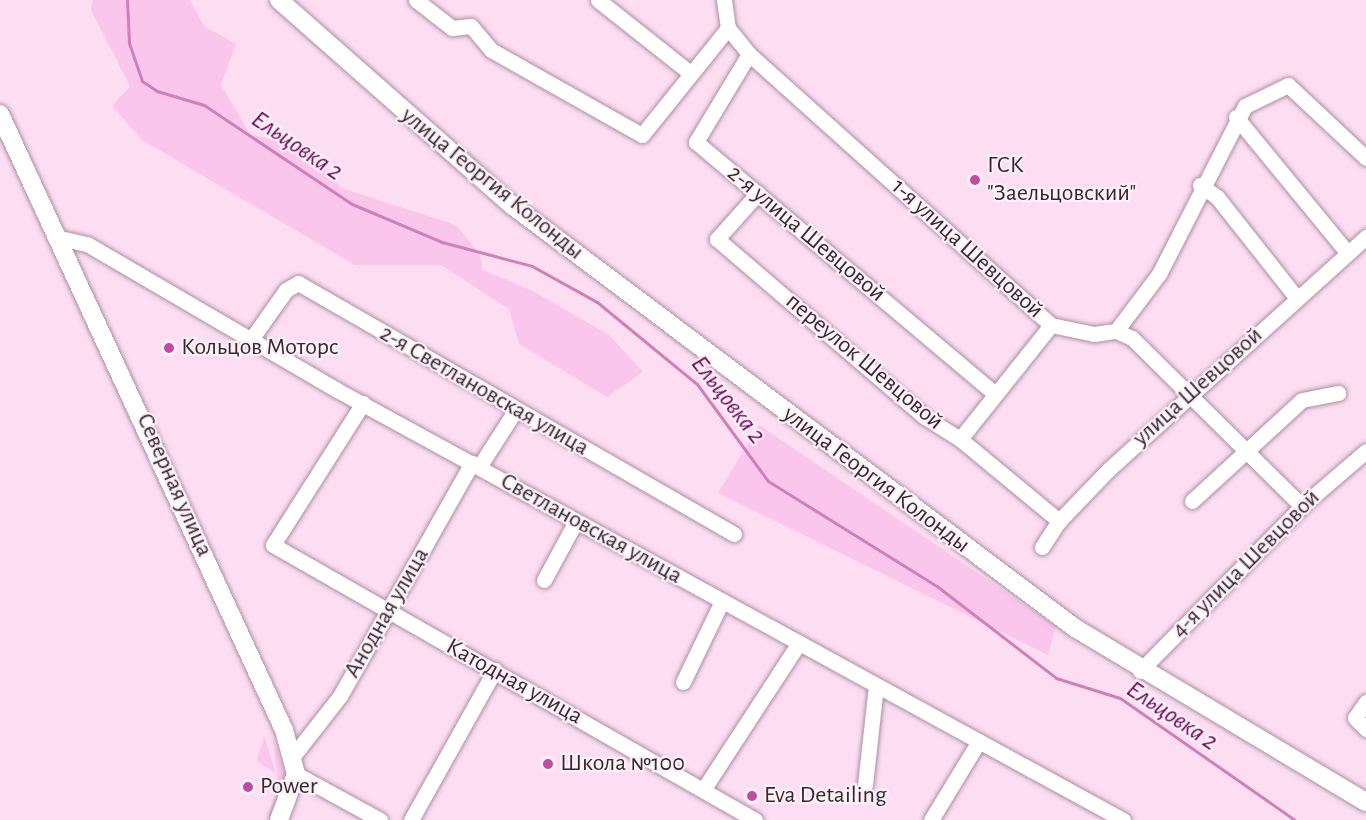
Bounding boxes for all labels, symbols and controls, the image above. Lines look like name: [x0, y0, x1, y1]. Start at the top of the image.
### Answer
street label: улица Георгия Колонды: [395, 102, 589, 266]
water label: Ельцовка 2: [245, 104, 349, 188]
place label: ГСК "Заельцовский": [987, 152, 1136, 208]
street label: 2-я улица Шевцовой: [721, 159, 891, 309]
street label: 1-я улица Шевцовой: [885, 173, 1049, 325]
marker: ГСК "Заельцовский": [968, 173, 982, 187]
street label: переулок Шевцовой: [779, 288, 949, 436]
street label: 2-я Светлановская улица: [374, 319, 594, 463]
street label: улица Шевцовой: [1127, 321, 1269, 453]
place label: Кольцов Моторс: [181, 334, 339, 362]
marker: Кольцов Моторс: [162, 341, 176, 355]
water label: Ельцовка 2: [684, 349, 772, 451]
street label: улица Георгия Колонды: [777, 400, 975, 560]
street label: Северная улица: [130, 409, 218, 561]
street label: Светлановская улица: [495, 467, 687, 591]
street label: 4-я улица Шевцовой: [1166, 484, 1326, 644]
street label: Анодная улица: [338, 543, 436, 683]
street label: Катодная улица: [441, 633, 587, 731]
water label: Ельцовка 2: [1120, 674, 1224, 758]
place label: Школа №100: [560, 750, 685, 778]
marker: Школа №100: [541, 757, 555, 771]
place label: Power: [260, 773, 318, 801]
marker: Power: [241, 780, 255, 794]
place label: Eva Detailing: [764, 782, 887, 810]
marker: Eva Detailing: [745, 789, 759, 803]

